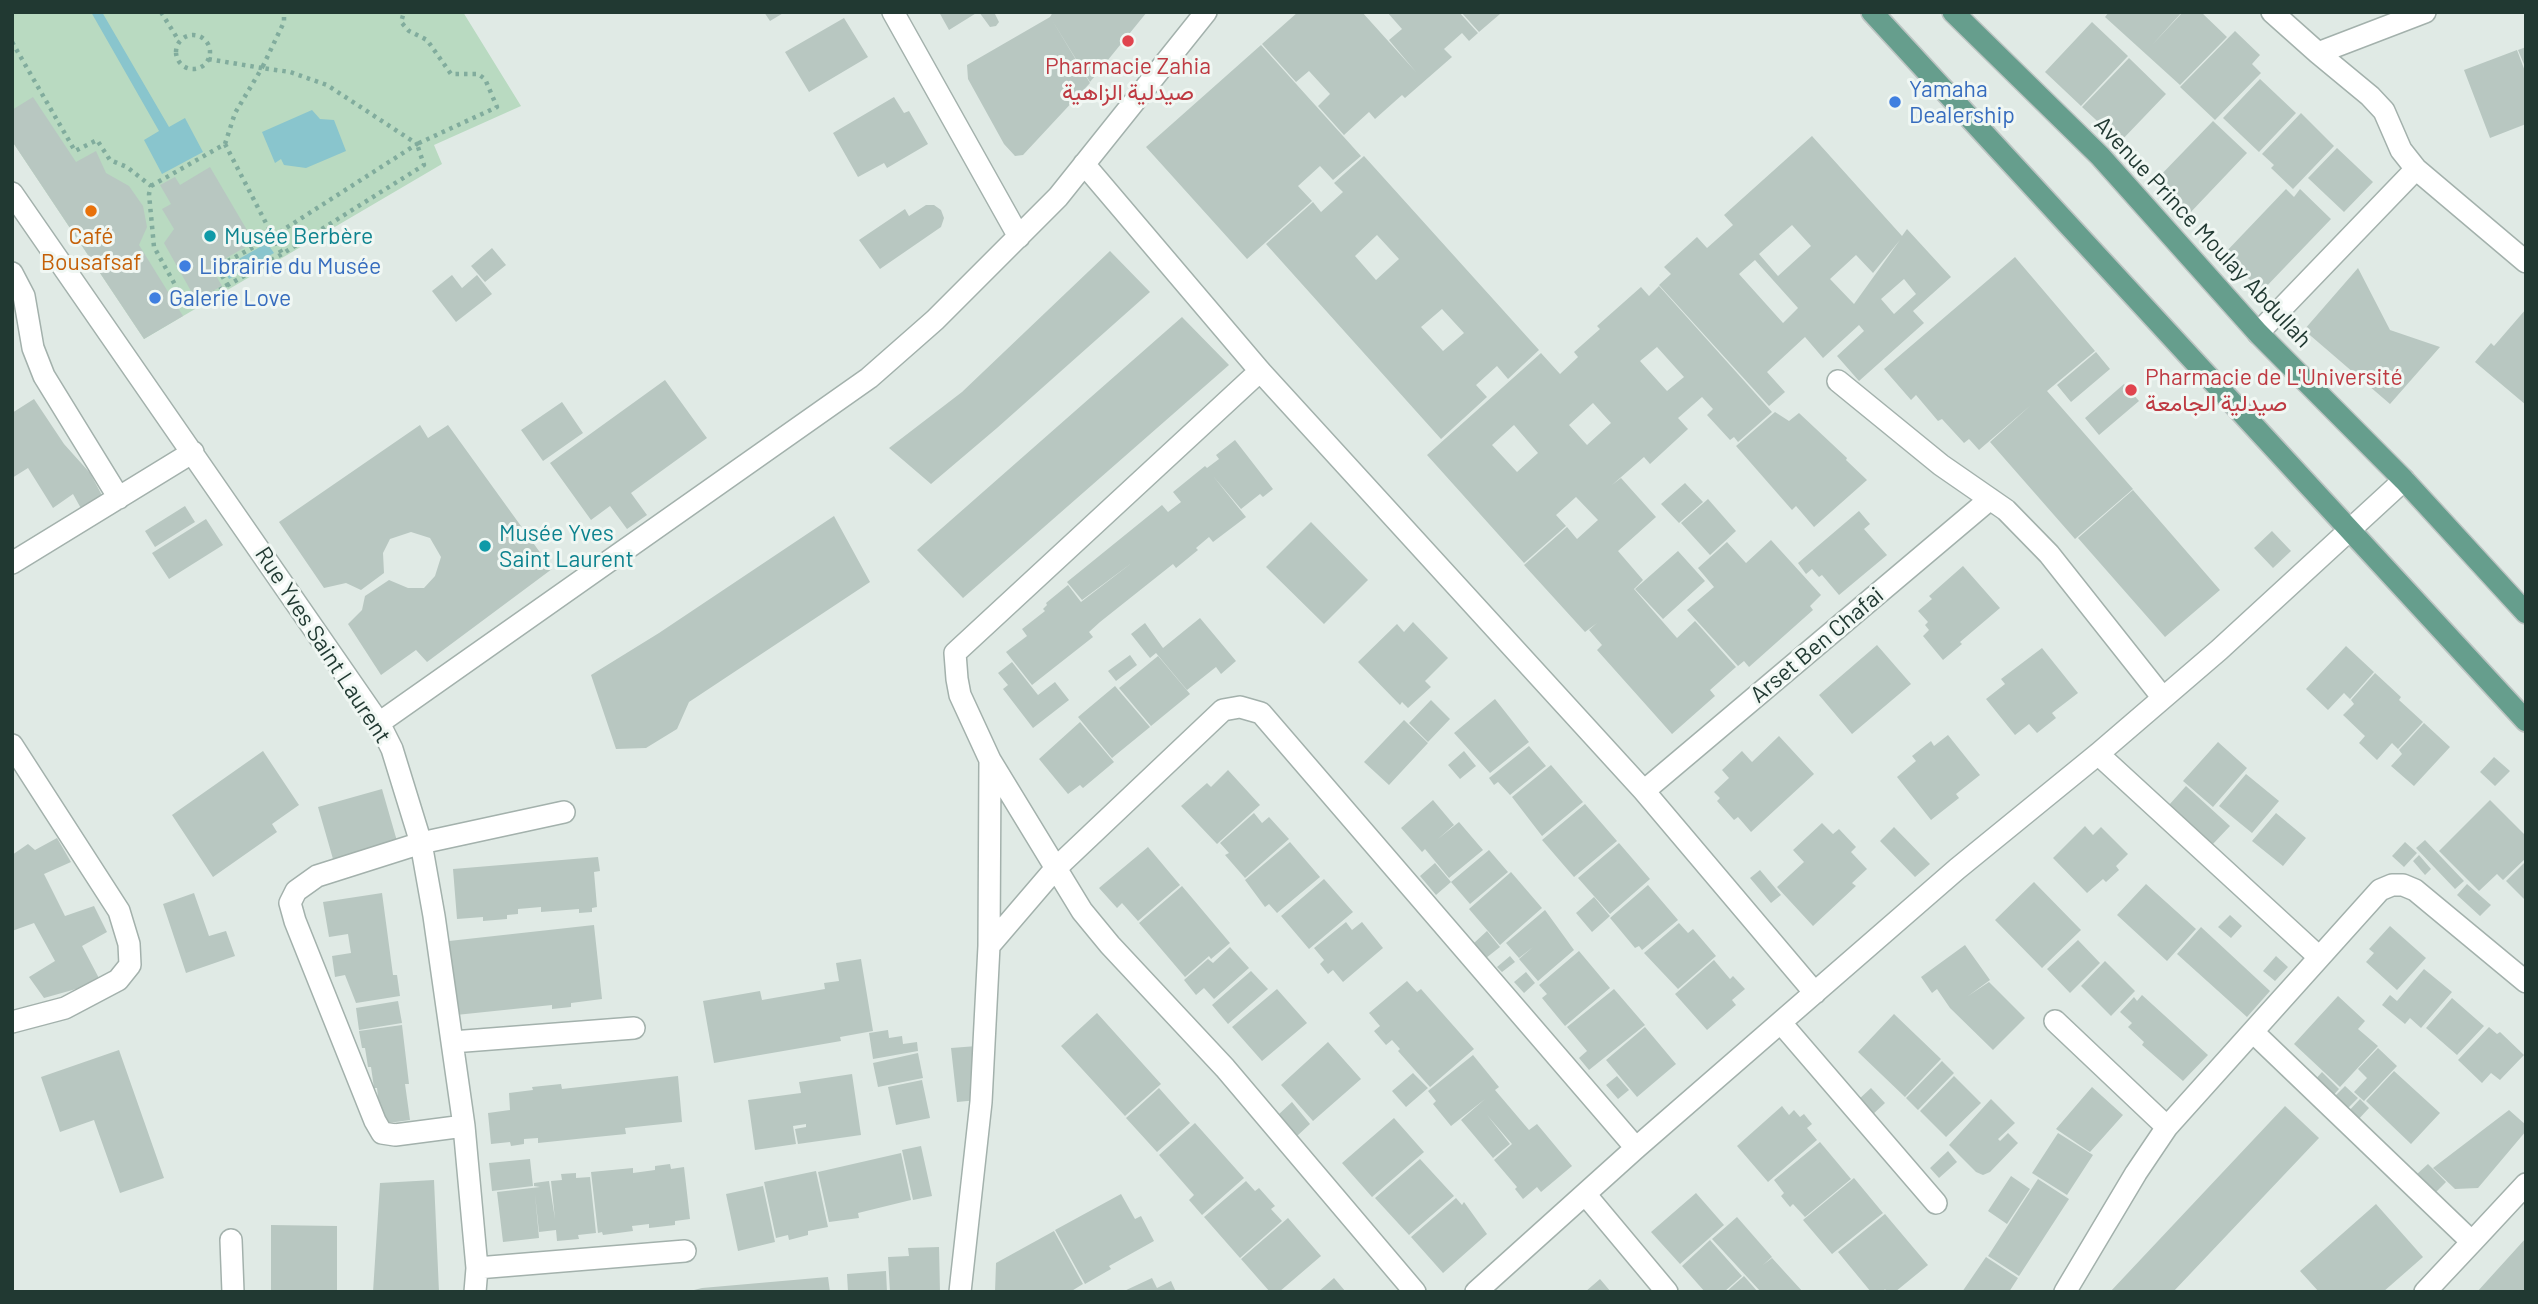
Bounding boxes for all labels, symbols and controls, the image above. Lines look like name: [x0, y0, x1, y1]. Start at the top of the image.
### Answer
marker: Pharmacie Zahia صيدلية الزاهية: [1120, 33, 1136, 49]
place label: Pharmacie Zahia صيدلية الزاهية: [1045, 52, 1211, 106]
place label: Yamaha Dealership: [1909, 75, 2015, 129]
marker: Yamaha Dealership: [1887, 94, 1903, 110]
street label: Avenue Prince Moulay Abdullah: [2089, 111, 2317, 353]
marker: Café Bousafsaf: [83, 203, 99, 219]
place label: Café Bousafsaf: [41, 222, 141, 276]
place label: Musée Berbère: [224, 222, 373, 250]
marker: Musée Berbère: [202, 228, 218, 244]
place label: Librairie du Musée: [199, 252, 381, 280]
marker: Librairie du Musée: [177, 258, 193, 274]
place label: Galerie Love: [169, 284, 291, 312]
marker: Galerie Love: [147, 290, 163, 306]
place label: Pharmacie de L'Université صيدلية الجامعة: [2145, 363, 2403, 417]
marker: Pharmacie de L'Université صيدلية الجامعة: [2123, 382, 2139, 398]
place label: Musée Yves Saint Laurent: [499, 519, 634, 573]
marker: Musée Yves Saint Laurent: [477, 538, 493, 554]
street label: Rue Yves Saint Laurent: [249, 542, 397, 748]
street label: Arset Ben Chafai: [1745, 581, 1889, 709]

